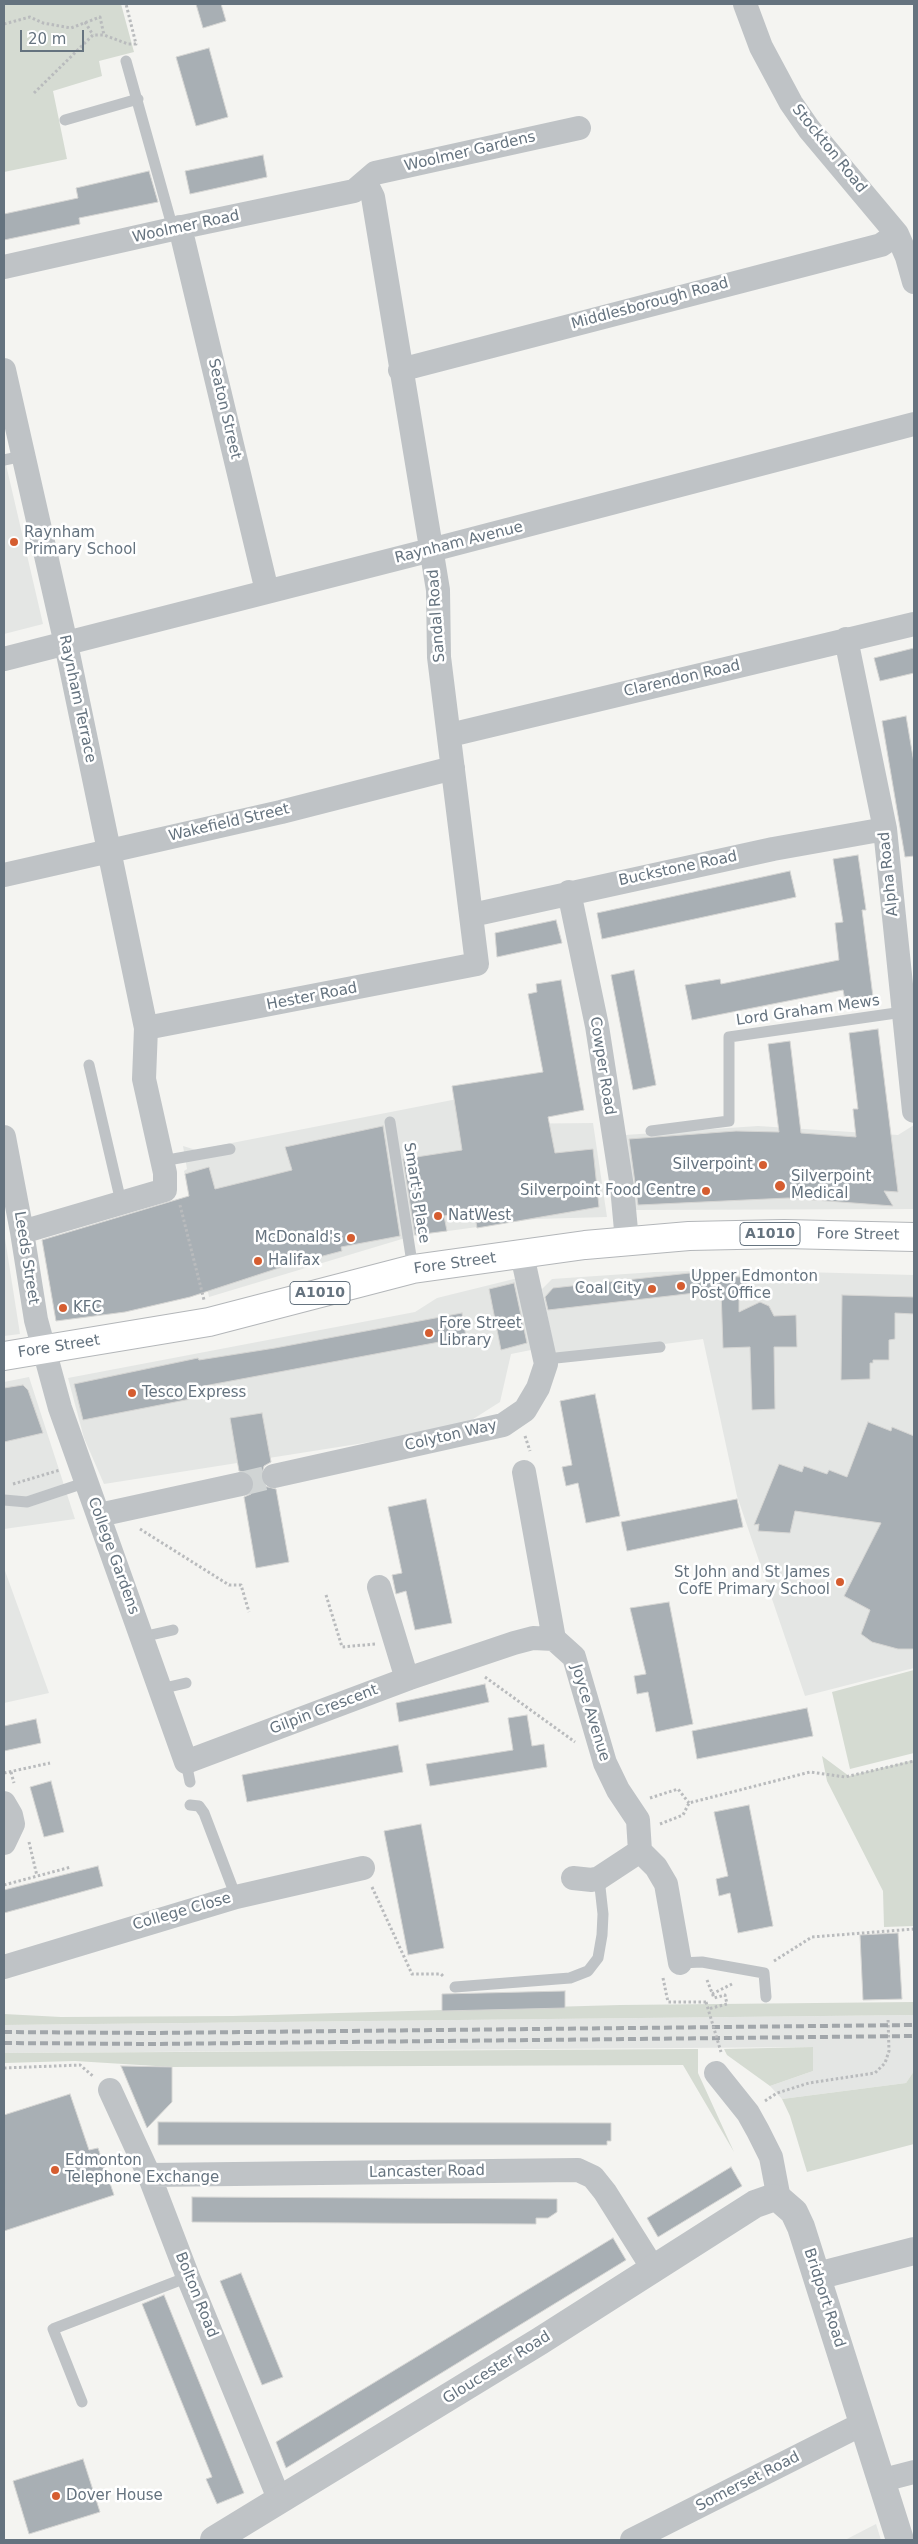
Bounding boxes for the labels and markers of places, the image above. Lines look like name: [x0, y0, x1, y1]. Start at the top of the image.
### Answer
place label: Raynham Primary School: [24, 524, 137, 559]
marker: Raynham Primary School: [8, 536, 20, 548]
place label: Silverpoint: [673, 1156, 753, 1174]
marker: Silverpoint: [757, 1159, 769, 1171]
place label: Silverpoint Medical: [791, 1168, 871, 1203]
marker: Silverpoint Medical: [773, 1179, 787, 1193]
place label: Silverpoint Food Centre: [520, 1182, 696, 1200]
marker: Silverpoint Food Centre: [700, 1185, 712, 1197]
place label: NatWest: [448, 1207, 511, 1225]
marker: NatWest: [432, 1210, 444, 1222]
place label: McDonald's: [255, 1229, 341, 1247]
marker: McDonald's: [345, 1232, 357, 1244]
place label: Halifax: [268, 1252, 320, 1270]
marker: Halifax: [252, 1255, 264, 1267]
place label: Upper Edmonton Post Office: [691, 1268, 818, 1303]
place label: Coal City: [575, 1280, 642, 1298]
marker: Upper Edmonton Post Office: [675, 1280, 687, 1292]
marker: Coal City: [646, 1283, 658, 1295]
place label: KFC: [73, 1299, 102, 1317]
marker: KFC: [57, 1302, 69, 1314]
place label: Fore Street Library: [439, 1315, 522, 1350]
marker: Fore Street Library: [423, 1327, 435, 1339]
place label: Tesco Express: [142, 1384, 246, 1402]
marker: Tesco Express: [126, 1387, 138, 1399]
place label: St John and St James CofE Primary School: [674, 1564, 830, 1599]
marker: St John and St James CofE Primary School: [834, 1576, 846, 1588]
place label: Edmonton Telephone Exchange: [65, 2152, 219, 2187]
marker: Edmonton Telephone Exchange: [49, 2164, 61, 2176]
place label: Dover House: [66, 2487, 163, 2505]
marker: Dover House: [50, 2490, 62, 2502]

